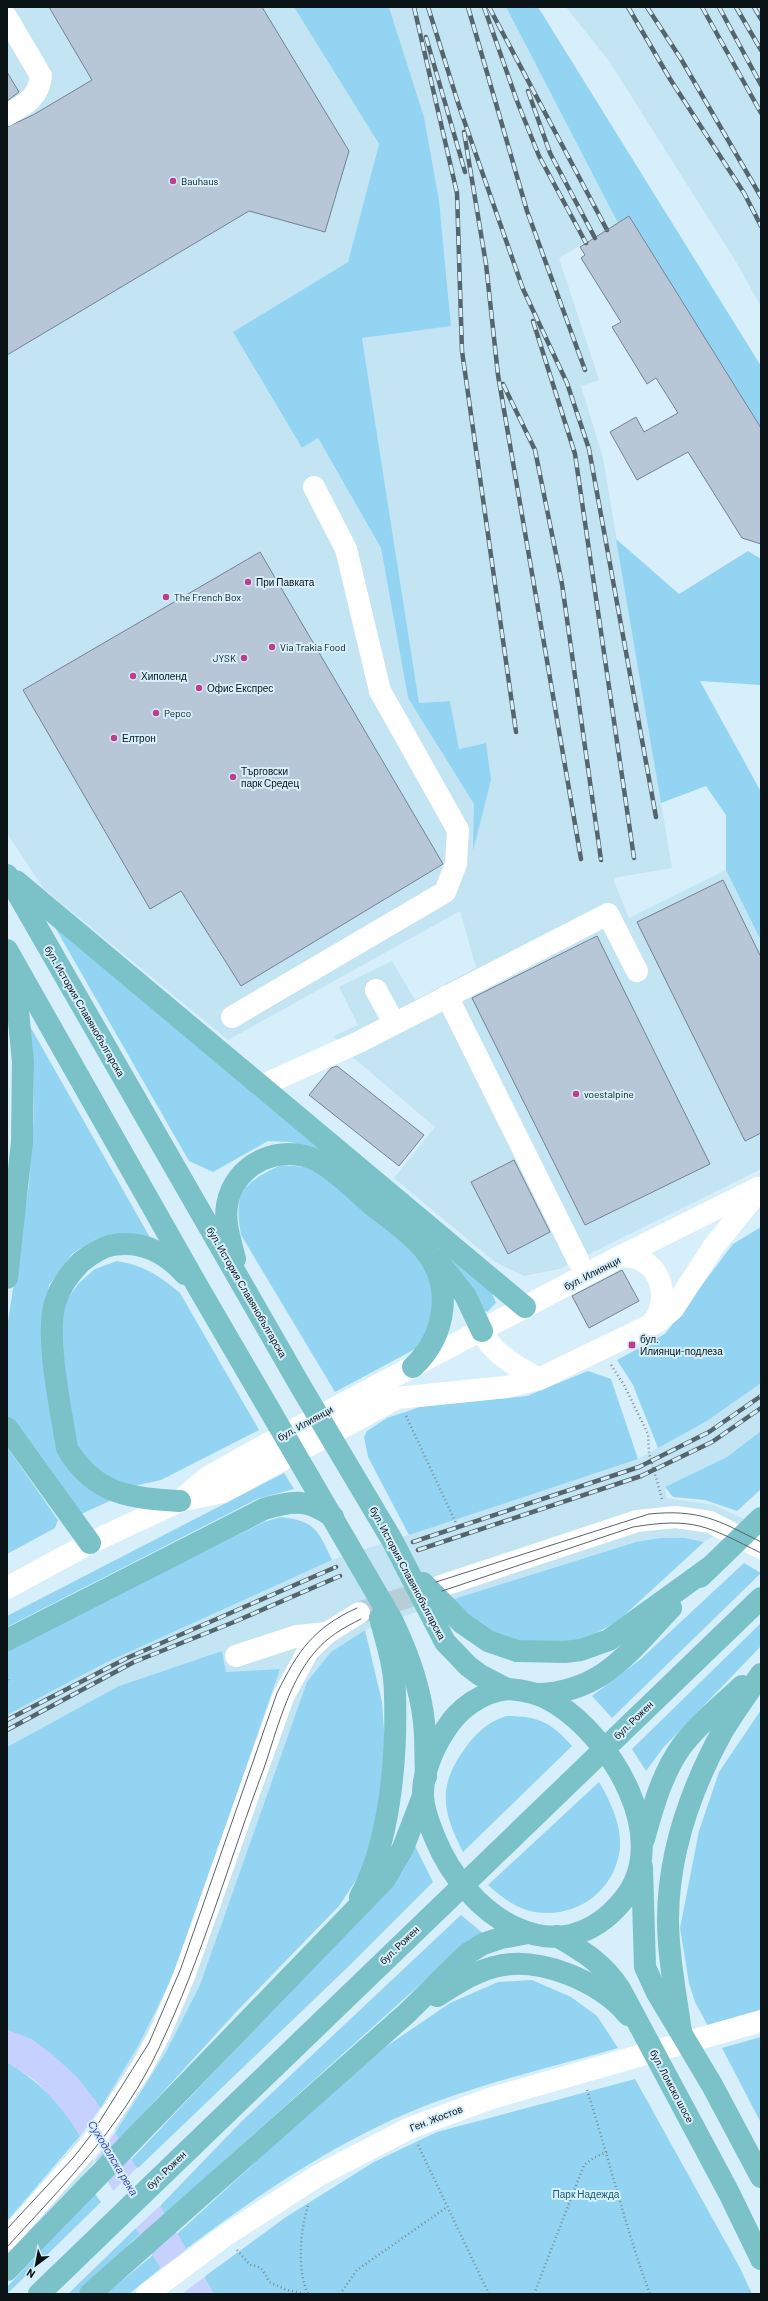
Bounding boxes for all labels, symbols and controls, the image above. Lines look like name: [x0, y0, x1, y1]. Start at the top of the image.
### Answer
place label: Bauhaus: [181, 175, 219, 187]
marker: Bauhaus: [168, 176, 178, 186]
place label: При Павката: [256, 576, 315, 588]
marker: При Павката: [243, 577, 253, 587]
place label: The French Box: [174, 591, 241, 603]
marker: The French Box: [161, 592, 171, 602]
place label: Via Trakia Food: [280, 641, 346, 653]
marker: Via Trakia Food: [267, 642, 277, 652]
place label: JYSK: [213, 652, 236, 664]
marker: JYSK: [239, 653, 249, 663]
place label: Хиполенд: [141, 670, 187, 682]
marker: Хиполенд: [128, 671, 138, 681]
place label: Офис Експрес: [207, 682, 273, 694]
marker: Офис Експрес: [194, 683, 204, 693]
place label: Pepco: [164, 707, 191, 719]
marker: Pepco: [151, 708, 161, 718]
place label: Елтрон: [122, 732, 156, 744]
marker: Елтрон: [109, 733, 119, 743]
place label: Търговски парк Средец: [241, 765, 299, 789]
marker: Търговски парк Средец: [228, 772, 238, 782]
street label: бул. История Славянобългарска: [43, 943, 128, 1079]
place label: voestalpine: [584, 1088, 634, 1100]
marker: voestalpine: [571, 1089, 581, 1099]
street label: бул. История Славянобългарска: [205, 1224, 290, 1360]
street label: бул. Илиянци: [562, 1254, 622, 1292]
place label: бул. Илиянци-подлеза: [640, 1333, 723, 1357]
marker: бул. Илиянци-подлеза: [627, 1340, 637, 1350]
street label: бул. Илиянци: [275, 1403, 335, 1443]
street label: бул. История Славянобългарска: [368, 1504, 449, 1642]
street label: бул. Рожен: [611, 1698, 655, 1742]
street label: бул. Рожен: [377, 1923, 421, 1967]
street label: бул. Ломско шосе: [648, 2047, 697, 2125]
street label: Ген. Жостов: [408, 2102, 464, 2134]
water label: Суходолска река: [86, 2118, 141, 2198]
street label: бул. Рожен: [144, 2148, 188, 2192]
park label: Парк Надежда: [553, 2188, 620, 2200]
north arrow: [16, 2245, 56, 2285]
text: N: [24, 2266, 37, 2281]

